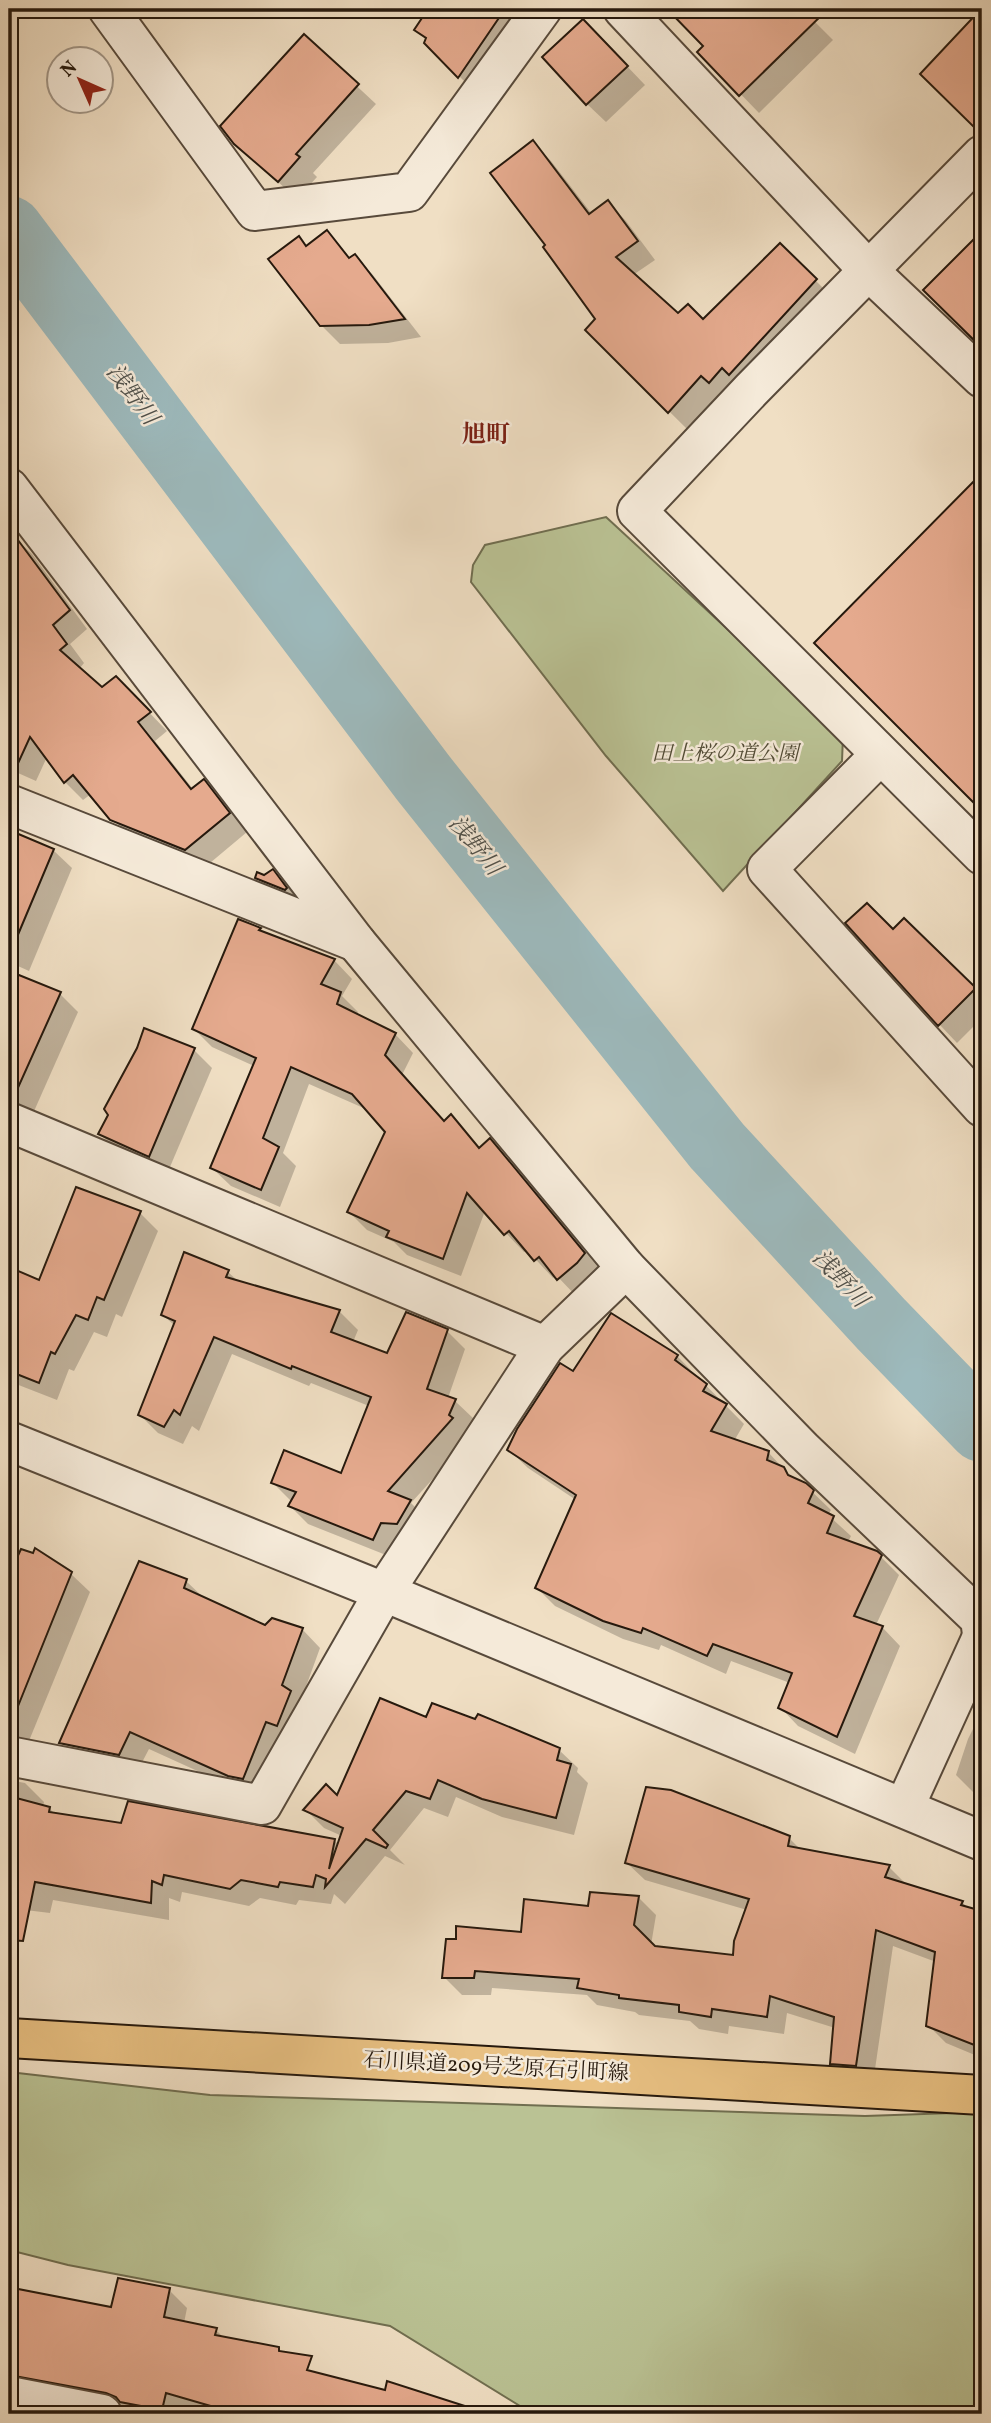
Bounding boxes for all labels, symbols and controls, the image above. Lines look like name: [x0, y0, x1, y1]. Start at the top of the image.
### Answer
north arrow: [46, 46, 116, 116]
text: N: [55, 55, 84, 83]
water label: 浅野川: [98, 358, 167, 435]
district label: 旭町: [462, 419, 510, 453]
park label: 田上桜の道公園: [652, 740, 801, 769]
water label: 浅野川: [440, 809, 510, 885]
water label: 浅野川: [804, 1243, 877, 1318]
street label: 石川県道209号芝原石引町線: [362, 2046, 629, 2089]

